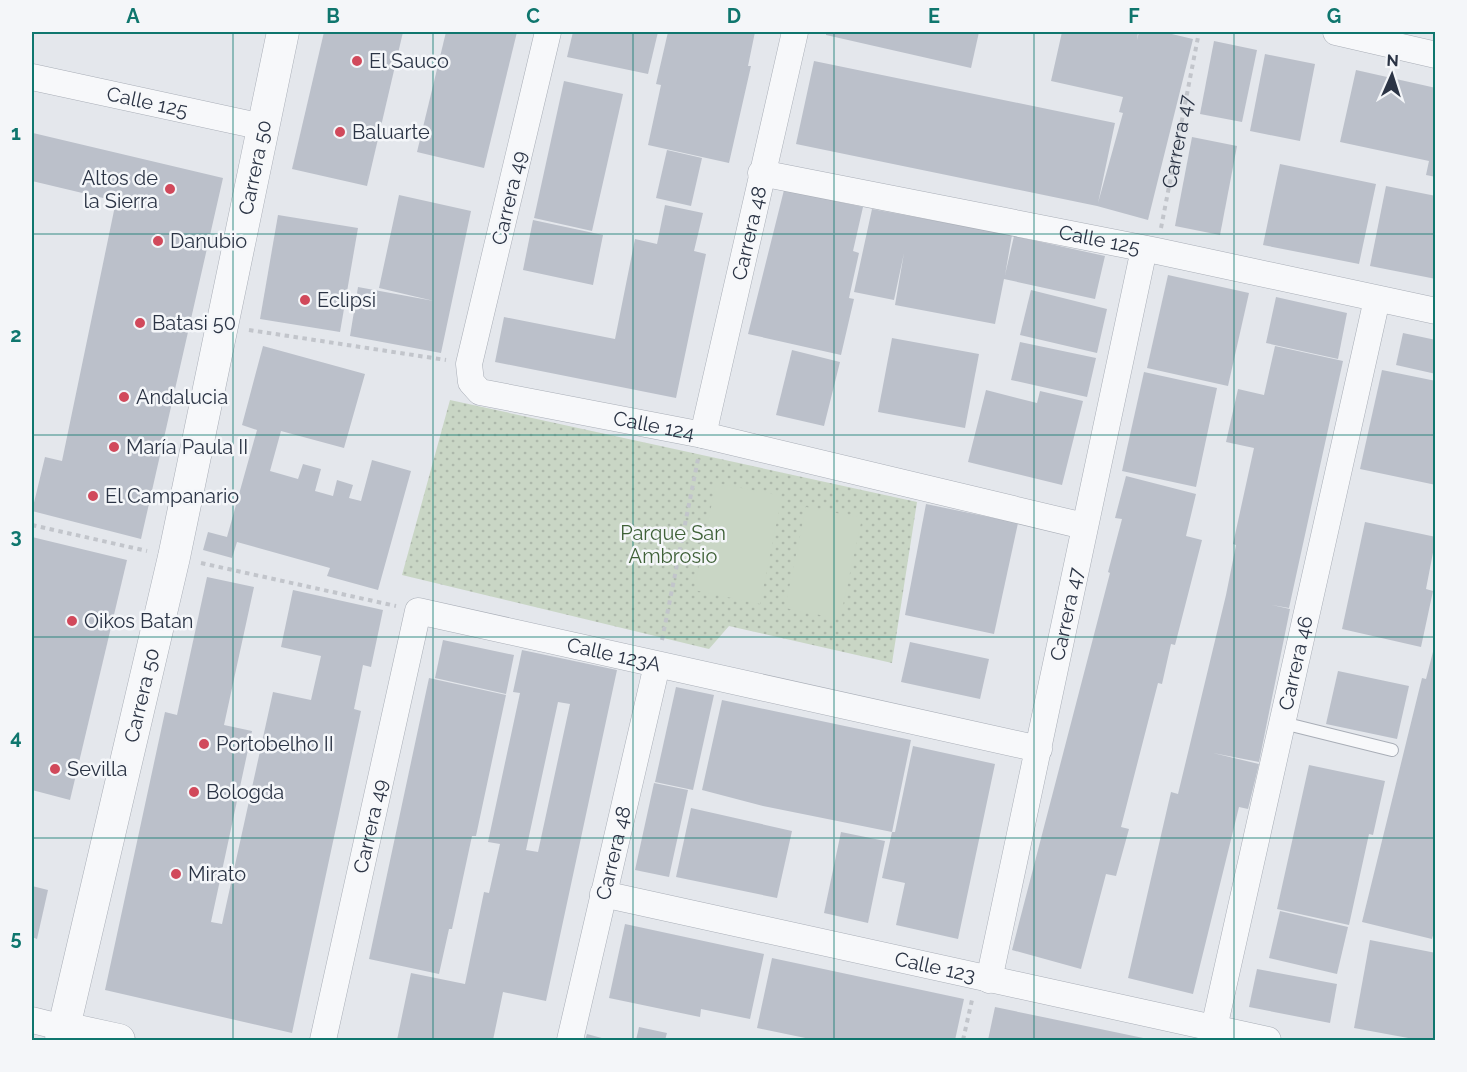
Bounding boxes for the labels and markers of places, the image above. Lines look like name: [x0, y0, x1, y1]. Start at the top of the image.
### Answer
place label: El Sauco: [369, 49, 449, 73]
marker: El Sauco: [350, 54, 364, 68]
place label: Baluarte: [352, 120, 430, 144]
marker: Baluarte: [333, 125, 347, 139]
place label: Altos de la Sierra: [82, 166, 158, 213]
marker: Altos de la Sierra: [163, 182, 177, 196]
place label: Danubio: [170, 229, 247, 253]
marker: Danubio: [151, 234, 165, 248]
place label: Eclipsi: [317, 288, 376, 312]
marker: Eclipsi: [298, 293, 312, 307]
place label: Batasi 50: [152, 311, 236, 335]
marker: Batasi 50: [133, 316, 147, 330]
place label: Andalucia: [136, 385, 228, 409]
marker: Andalucia: [117, 390, 131, 404]
place label: María Paula II: [126, 435, 248, 459]
marker: María Paula II: [107, 440, 121, 454]
place label: El Campanario: [105, 484, 239, 508]
marker: El Campanario: [86, 489, 100, 503]
place label: Oikos Batan: [84, 609, 194, 633]
marker: Oikos Batan: [65, 614, 79, 628]
place label: Portobelho II: [216, 732, 334, 756]
marker: Portobelho II: [197, 737, 211, 751]
place label: Sevilla: [67, 757, 127, 781]
marker: Sevilla: [48, 762, 62, 776]
place label: Bologda: [206, 780, 284, 804]
marker: Bologda: [187, 785, 201, 799]
place label: Mirato: [188, 862, 246, 886]
marker: Mirato: [169, 867, 183, 881]

